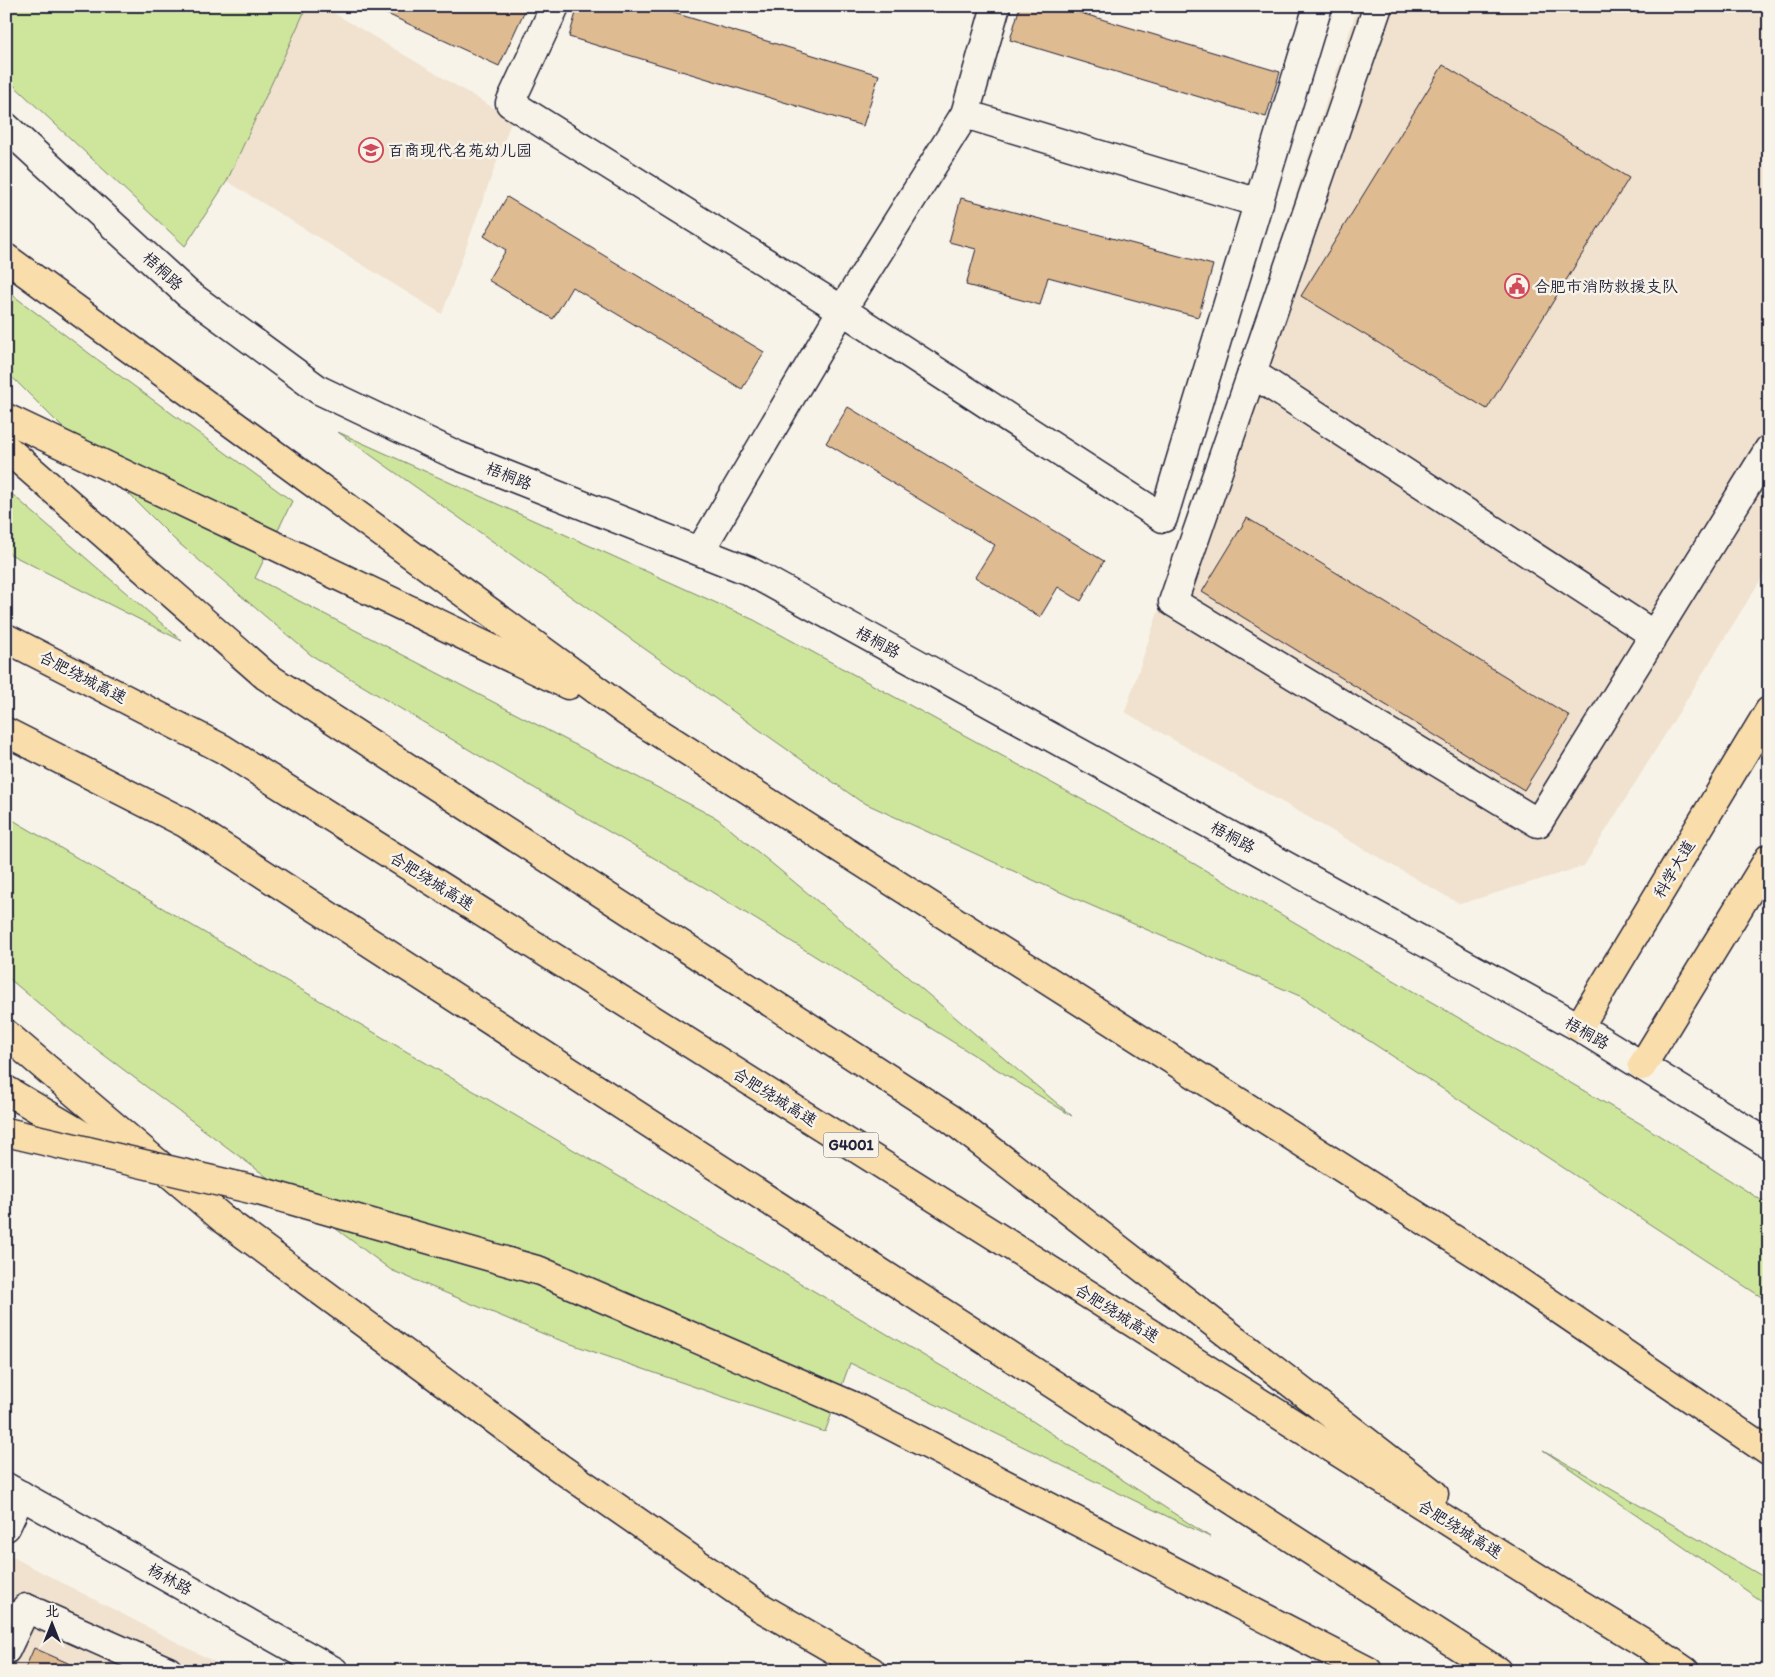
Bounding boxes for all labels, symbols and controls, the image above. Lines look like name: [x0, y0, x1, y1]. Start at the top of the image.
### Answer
school or university icon: 百商现代名苑幼儿园: [358, 137, 384, 163]
place label: 百商现代名苑幼儿园: [388, 141, 532, 160]
street label: 梧桐路: [139, 248, 187, 294]
public building icon: 合肥市消防救援支队: [1504, 273, 1530, 299]
place label: 合肥市消防救援支队: [1534, 277, 1678, 296]
street label: 梧桐路: [483, 458, 535, 494]
street label: 梧桐路: [852, 622, 904, 662]
street label: 合肥绕城高速: [36, 647, 130, 707]
street label: 梧桐路: [1207, 817, 1259, 857]
street label: 科学大道: [1649, 837, 1699, 901]
street label: 合肥绕城高速: [386, 848, 478, 914]
street label: 梧桐路: [1561, 1013, 1613, 1053]
street label: 合肥绕城高速: [729, 1064, 821, 1130]
road number: G4001: [824, 1132, 878, 1158]
street label: 合肥绕城高速: [1071, 1280, 1163, 1346]
street label: 合肥绕城高速: [1414, 1496, 1506, 1562]
street label: 杨林路: [144, 1559, 196, 1599]
north arrow: [28, 1600, 78, 1650]
text: 北: [45, 1603, 59, 1620]

